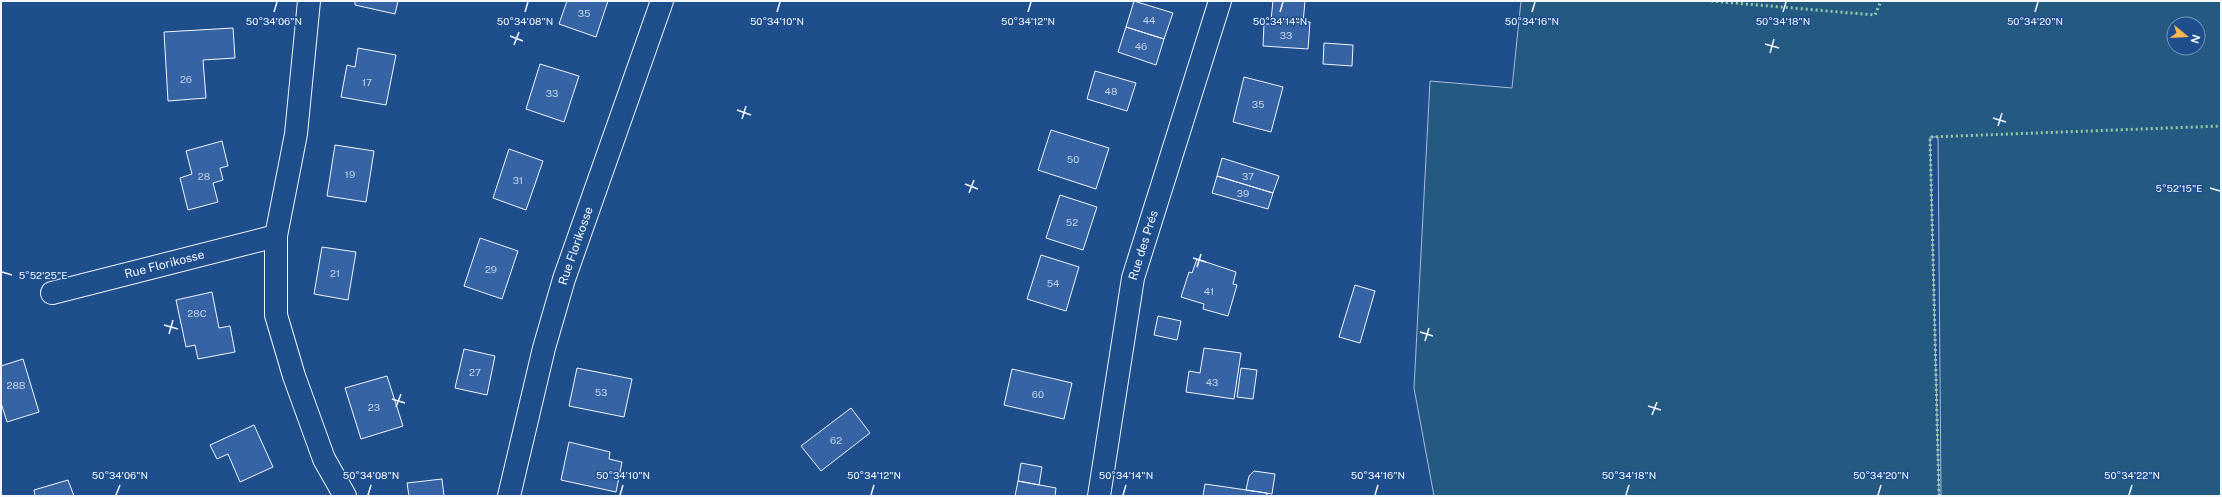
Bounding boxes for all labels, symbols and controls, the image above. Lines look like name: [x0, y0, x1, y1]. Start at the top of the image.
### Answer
house number: 35: [578, 7, 590, 19]
house number: 44: [1143, 14, 1155, 26]
text: 50°34'06"N: [246, 15, 302, 27]
text: 50°34'08"N: [497, 15, 553, 27]
text: 50°34'10"N: [750, 15, 804, 27]
text: 50°34'12"N: [1001, 15, 1055, 27]
text: 50°34'14"N: [1253, 15, 1307, 27]
text: 50°34'16"N: [1505, 15, 1559, 27]
text: 50°34'18"N: [1756, 15, 1810, 27]
text: 50°34'20"N: [2007, 15, 2063, 27]
north arrow: [2166, 16, 2206, 56]
house number: 33: [1280, 29, 1292, 41]
text: N: [2188, 33, 2203, 45]
house number: 46: [1135, 40, 1147, 52]
house number: 26: [180, 73, 192, 85]
house number: 17: [362, 76, 372, 88]
house number: 48: [1105, 85, 1117, 97]
house number: 33: [546, 87, 558, 99]
house number: 35: [1252, 98, 1264, 110]
house number: 50: [1067, 153, 1079, 165]
house number: 19: [345, 168, 355, 180]
house number: 28: [198, 170, 210, 182]
house number: 37: [1242, 170, 1254, 182]
house number: 31: [513, 174, 523, 186]
text: 5°52'15"E: [2156, 182, 2202, 194]
house number: 39: [1237, 187, 1249, 199]
street label: Rue Florikosse: [556, 205, 596, 287]
street label: Rue des Prés: [1126, 209, 1161, 282]
house number: 52: [1066, 216, 1078, 228]
street label: Rue Florikosse: [123, 247, 206, 281]
house number: 29: [485, 263, 497, 275]
house number: 21: [330, 267, 340, 279]
text: 5°52'25"E: [19, 269, 67, 281]
house number: 54: [1047, 277, 1059, 289]
house number: 41: [1204, 285, 1214, 297]
house number: 28C: [187, 307, 207, 319]
house number: 27: [469, 366, 481, 378]
house number: 43: [1206, 376, 1218, 388]
house number: 28B: [6, 379, 26, 391]
house number: 53: [595, 386, 607, 398]
house number: 60: [1032, 388, 1044, 400]
house number: 23: [368, 401, 380, 413]
house number: 62: [830, 434, 842, 446]
text: 50°34'06"N: [92, 469, 148, 481]
text: 50°34'08"N: [343, 469, 399, 481]
text: 50°34'10"N: [596, 469, 650, 481]
text: 50°34'12"N: [847, 469, 901, 481]
text: 50°34'14"N: [1099, 469, 1153, 481]
text: 50°34'16"N: [1351, 469, 1405, 481]
text: 50°34'18"N: [1602, 469, 1656, 481]
text: 50°34'20"N: [1853, 469, 1909, 481]
text: 50°34'22"N: [2104, 469, 2160, 481]

